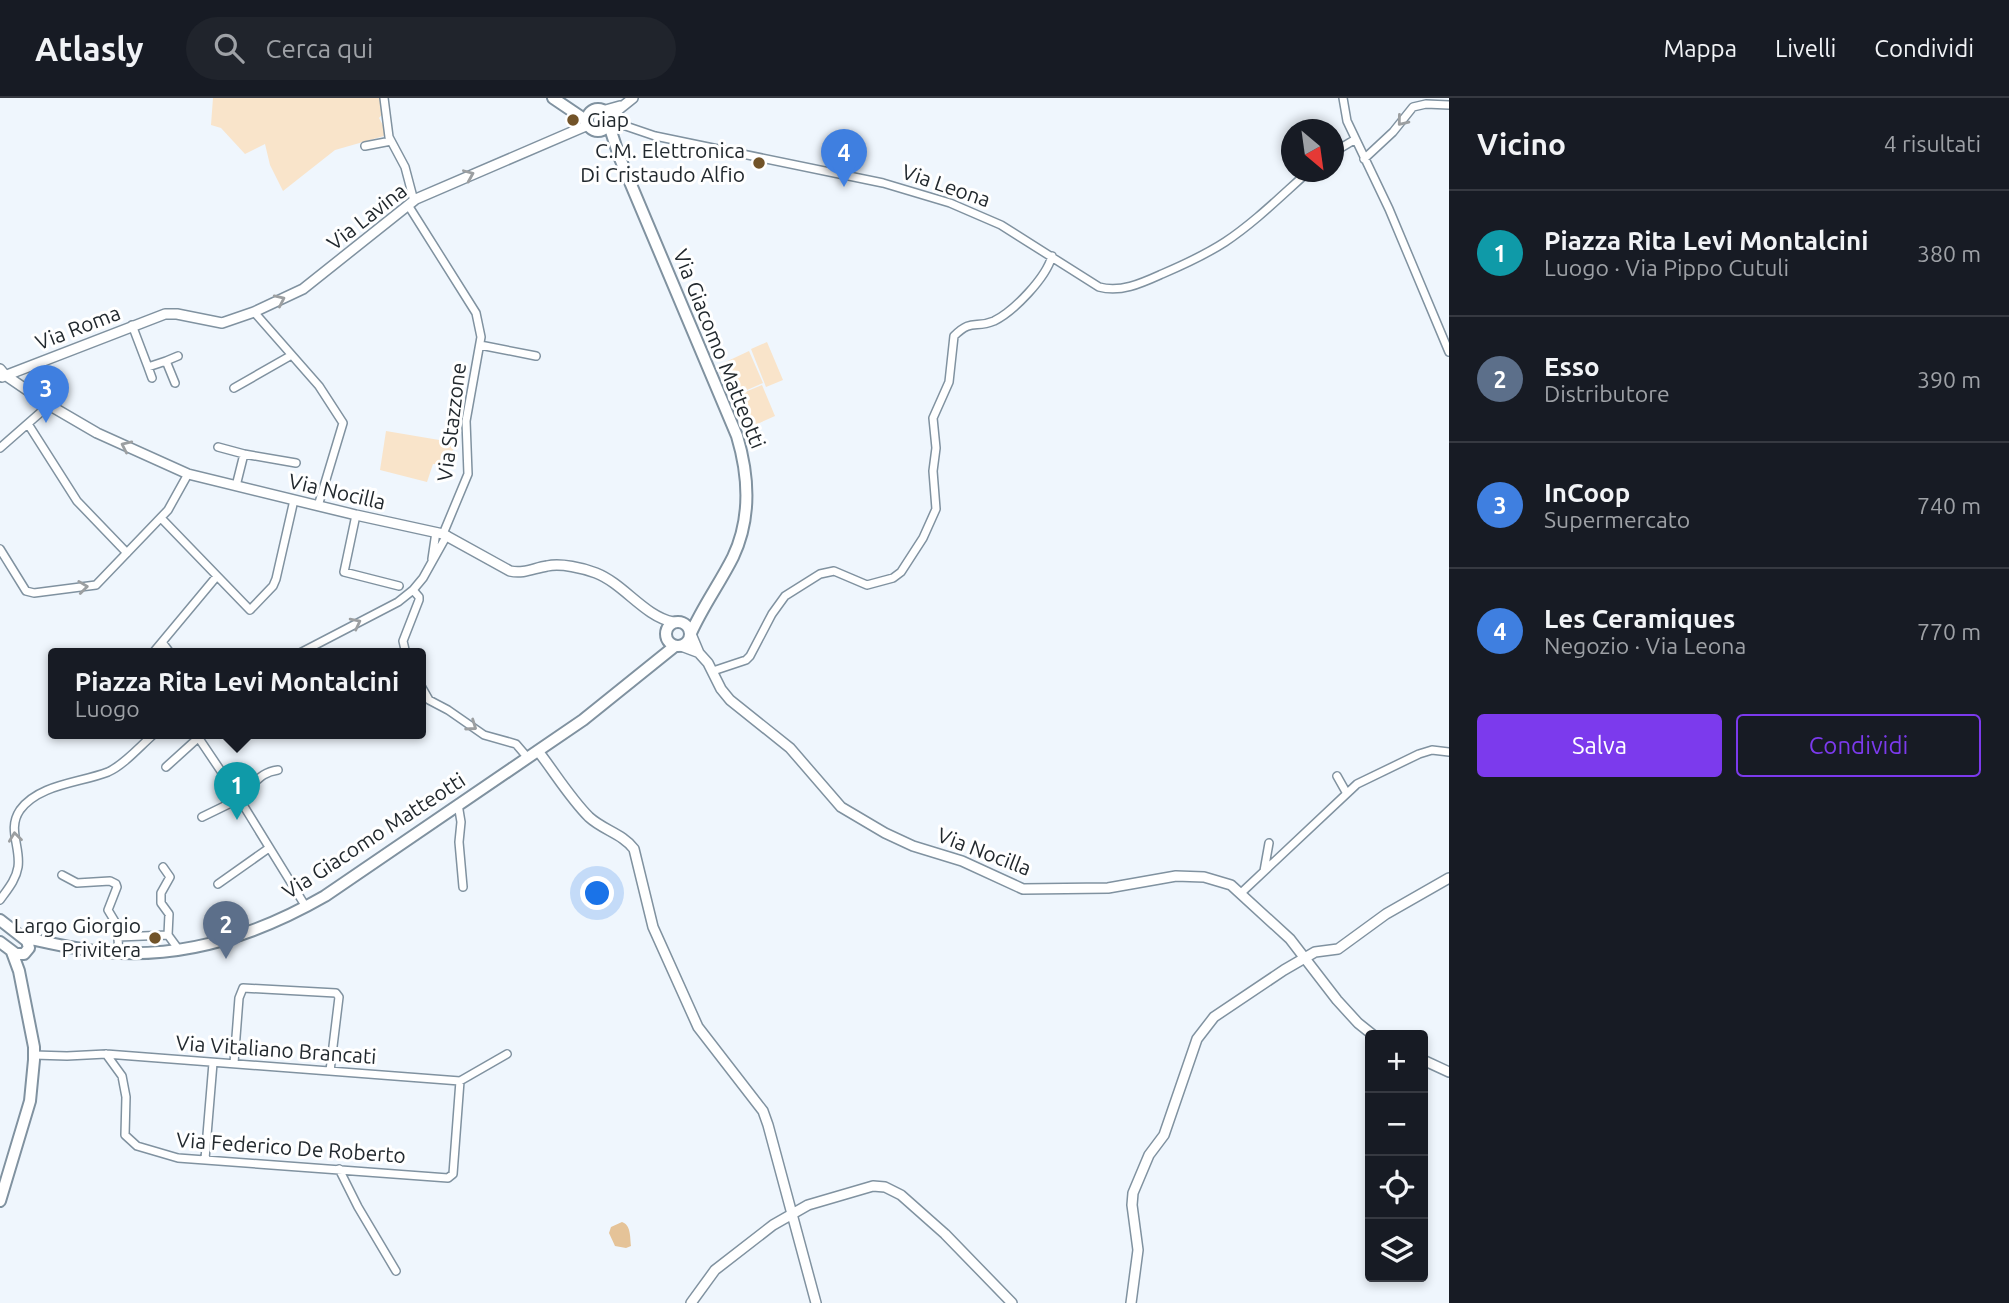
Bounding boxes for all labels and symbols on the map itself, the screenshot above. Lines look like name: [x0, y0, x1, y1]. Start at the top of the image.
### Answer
place label: Giap: [587, 107, 629, 131]
marker: Giap: [565, 112, 581, 128]
one-way arrow: [1398, 112, 1410, 125]
north arrow: [1281, 119, 1344, 182]
pin: 4: [821, 129, 867, 187]
place label: C.M. Elettronica Di Cristaudo Alfio: [580, 138, 745, 186]
marker: C.M. Elettronica Di Cristaudo Alfio: [751, 155, 767, 171]
street label: Via Leona: [899, 159, 994, 211]
one-way arrow: [462, 170, 474, 184]
street label: Via Lavina: [322, 178, 411, 255]
street label: Via Giacomo Matteotti: [669, 246, 771, 452]
one-way arrow: [273, 294, 285, 308]
street label: Via Roma: [32, 300, 123, 354]
street label: Via Stazzone: [432, 361, 470, 483]
pin: 3: [23, 365, 69, 423]
one-way arrow: [121, 440, 133, 454]
street label: Via Nocilla: [286, 468, 388, 514]
one-way arrow: [77, 579, 89, 594]
one-way arrow: [349, 618, 362, 632]
one-way arrow: [464, 718, 477, 730]
pin: 1: [214, 762, 260, 820]
street label: Via Giacomo Matteotti: [278, 767, 469, 903]
street label: Via Nocilla: [934, 822, 1035, 880]
one-way arrow: [8, 831, 23, 843]
your location: [580, 876, 614, 910]
pin: 2: [203, 901, 249, 959]
place label: Largo Giorgio Privitera: [14, 913, 141, 961]
marker: Largo Giorgio Privitera: [147, 930, 163, 946]
street label: Via Vitaliano Brancati: [175, 1030, 377, 1068]
street label: Via Federico De Roberto: [176, 1127, 407, 1167]

